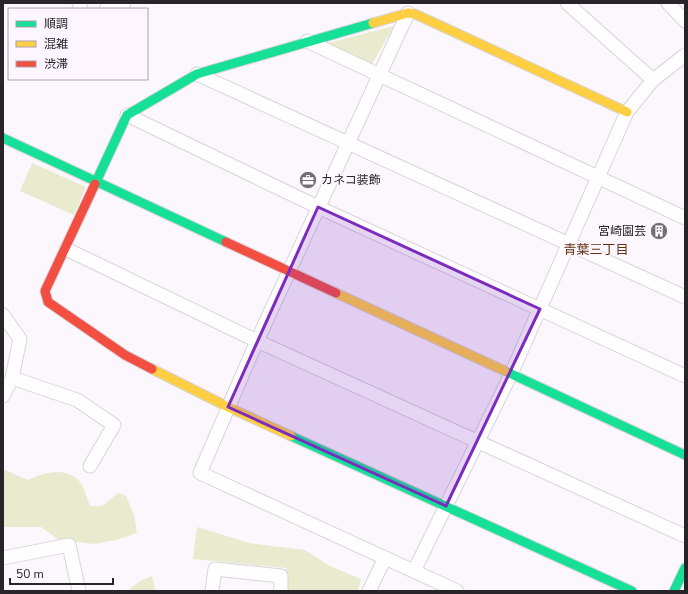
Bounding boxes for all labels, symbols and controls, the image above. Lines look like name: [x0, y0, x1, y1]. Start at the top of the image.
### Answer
legend: [8, 8, 148, 80]
text: 順調: [44, 16, 68, 32]
text: 混雑: [44, 36, 68, 52]
text: 渋滞: [44, 56, 68, 72]
office icon: カネコ装飾: [298, 170, 318, 190]
place label: カネコ装飾: [321, 172, 381, 188]
building icon: 宮崎園芸: [649, 221, 669, 241]
place label: 宮崎園芸: [598, 223, 646, 239]
district label: 青葉三丁目: [563, 241, 629, 259]
scale bar: [10, 560, 113, 586]
text: 50 m: [16, 566, 44, 582]

